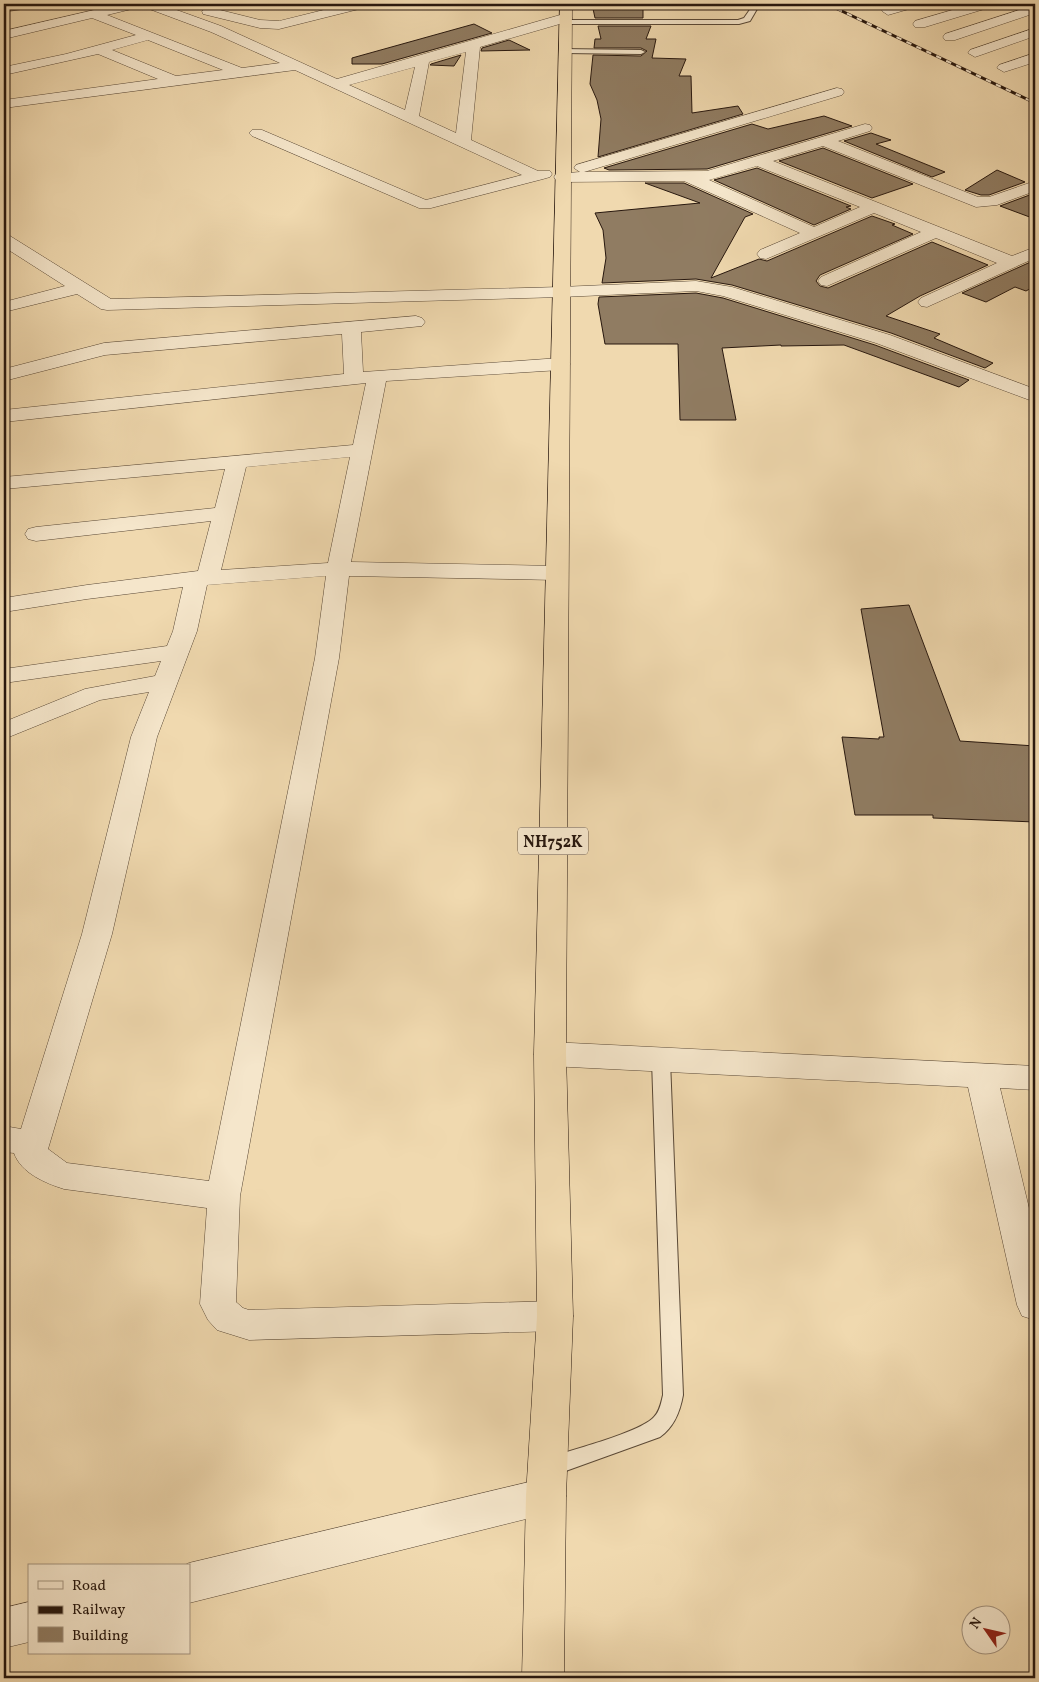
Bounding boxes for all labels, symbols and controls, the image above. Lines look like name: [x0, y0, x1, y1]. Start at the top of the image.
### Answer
road number: NH752K: [518, 828, 588, 854]
legend: [28, 1564, 190, 1654]
text: Road: [72, 1576, 106, 1597]
text: Railway: [72, 1600, 125, 1621]
north arrow: [962, 1604, 1012, 1654]
text: N: [966, 1614, 987, 1633]
text: Building: [72, 1626, 129, 1647]

